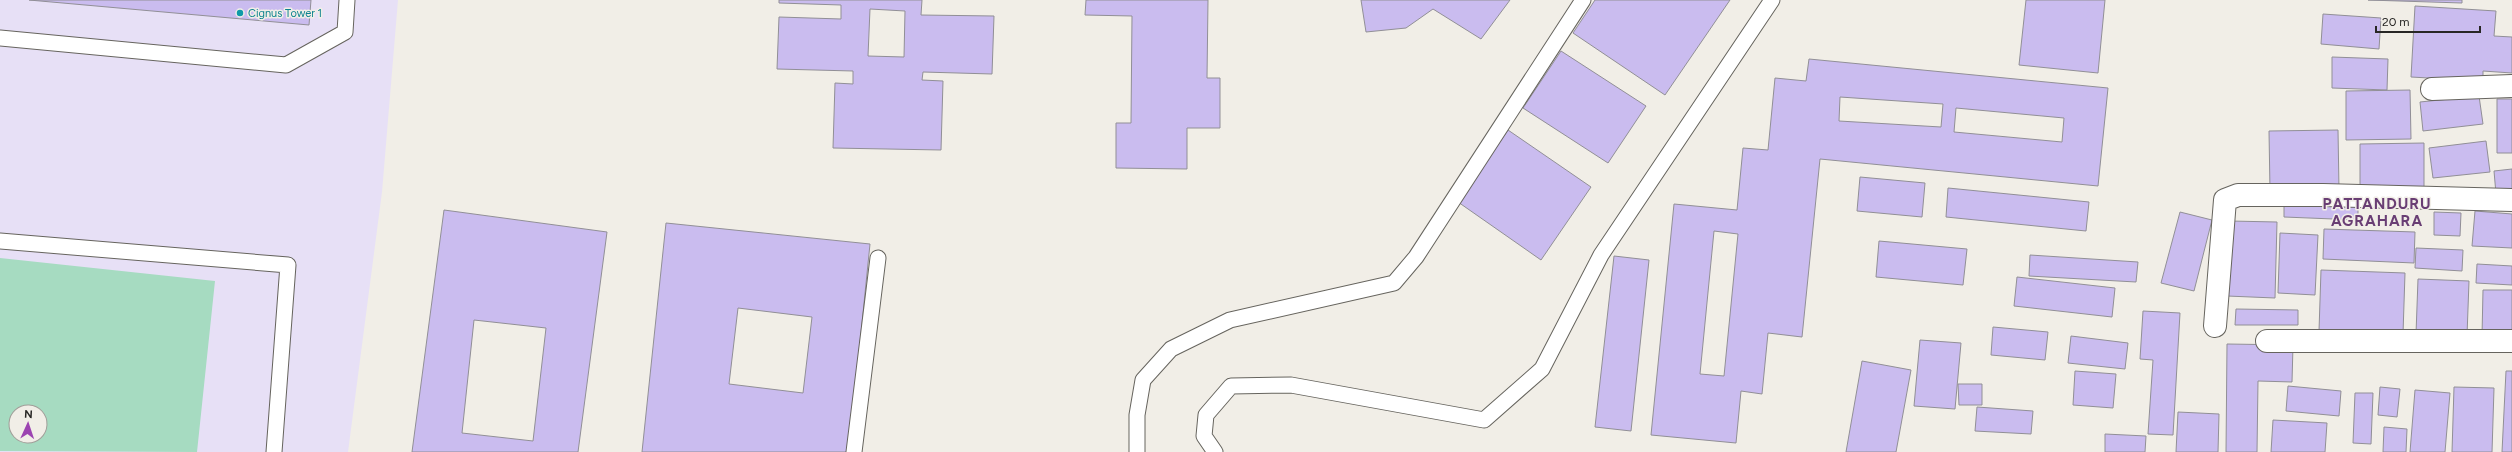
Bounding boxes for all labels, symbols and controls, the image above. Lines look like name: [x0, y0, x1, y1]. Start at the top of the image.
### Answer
place label: Cignus Tower 1: [248, 7, 322, 20]
marker: Cignus Tower 1: [235, 8, 245, 18]
scale bar: [2376, 8, 2480, 34]
text: 20 m: [2382, 15, 2410, 29]
district label: PATTANDURU AGRAHARA: [2322, 195, 2432, 230]
north arrow: [8, 404, 48, 444]
text: N: [24, 408, 33, 421]

